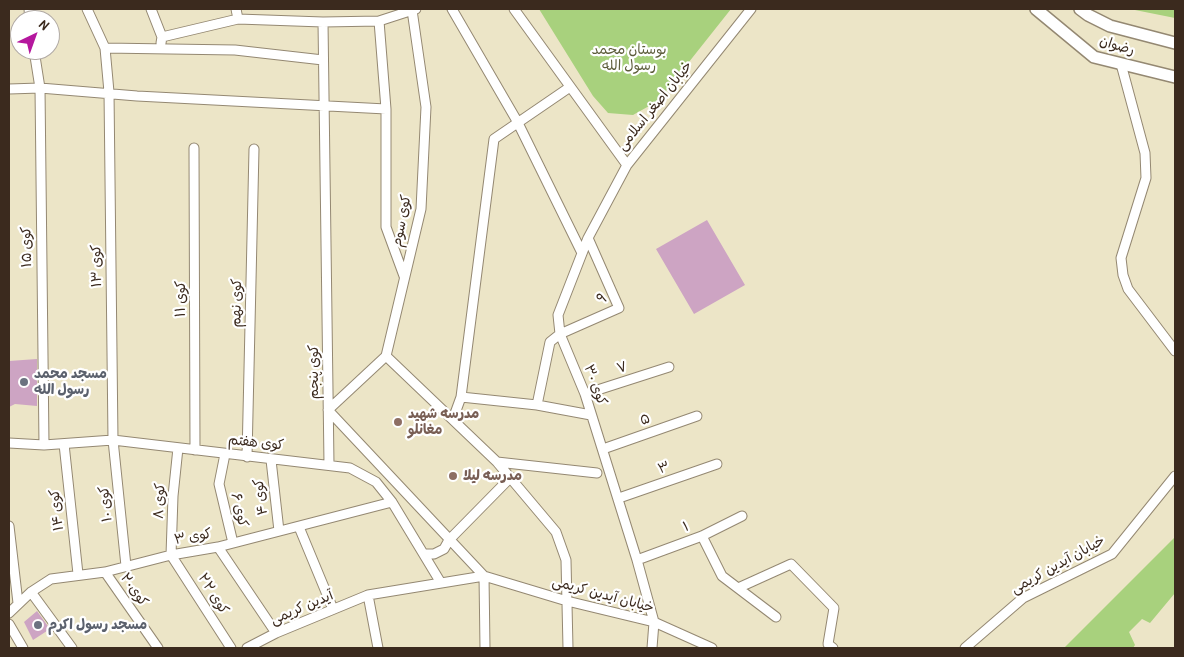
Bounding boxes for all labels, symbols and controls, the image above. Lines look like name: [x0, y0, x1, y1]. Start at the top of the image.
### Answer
north arrow: [10, 10, 60, 60]
text: N: [36, 15, 54, 34]
street label: رضوان: [1097, 33, 1137, 59]
park label: بوستان محمد رسول الله: [591, 42, 667, 74]
street label: خیابان اصغر اسلامی: [614, 58, 696, 154]
street label: کوی سوم: [389, 194, 415, 248]
street label: کوی ۱۵: [18, 226, 36, 268]
street label: کوی ۱۳: [88, 244, 106, 288]
street label: کوی نهم: [228, 278, 246, 328]
street label: کوی ۱۱: [173, 281, 189, 317]
street label: ۹: [594, 290, 610, 308]
street label: کوی پنجم: [306, 345, 322, 399]
street label: ۷: [615, 358, 629, 378]
street label: کوی ۳۰: [580, 362, 610, 408]
place label: مسجد محمد رسول الله: [34, 366, 107, 398]
marker: مسجد محمد رسول الله: [18, 376, 30, 388]
place label: مدرسه شهید مغانلو: [408, 406, 479, 438]
street label: ۵: [638, 410, 652, 430]
marker: مدرسه شهید مغانلو: [392, 416, 404, 428]
street label: کوی هفتم: [227, 432, 285, 454]
street label: ۳: [656, 458, 672, 478]
place label: مدرسه لیلا: [463, 468, 522, 484]
marker: مدرسه لیلا: [447, 470, 459, 482]
street label: کوی ۴: [250, 478, 272, 516]
street label: کوی ۸: [151, 483, 169, 519]
street label: کوی ۱۰: [96, 485, 116, 523]
street label: کوی ۱۴: [46, 488, 68, 532]
street label: کوی ۶: [227, 491, 251, 529]
street label: ۱: [681, 518, 691, 536]
street label: کوی ۳: [173, 525, 213, 549]
street label: خیابان آیدین کریمی: [1008, 532, 1108, 598]
street label: کوی۲۰: [117, 570, 151, 610]
street label: کوی ۲۲: [194, 570, 232, 618]
street label: خیابان آیدین کریمی: [550, 573, 656, 617]
street label: آیدین کریمی: [268, 587, 336, 629]
place label: مسجد رسول اکرم: [48, 617, 147, 633]
marker: مسجد رسول اکرم: [32, 619, 44, 631]

